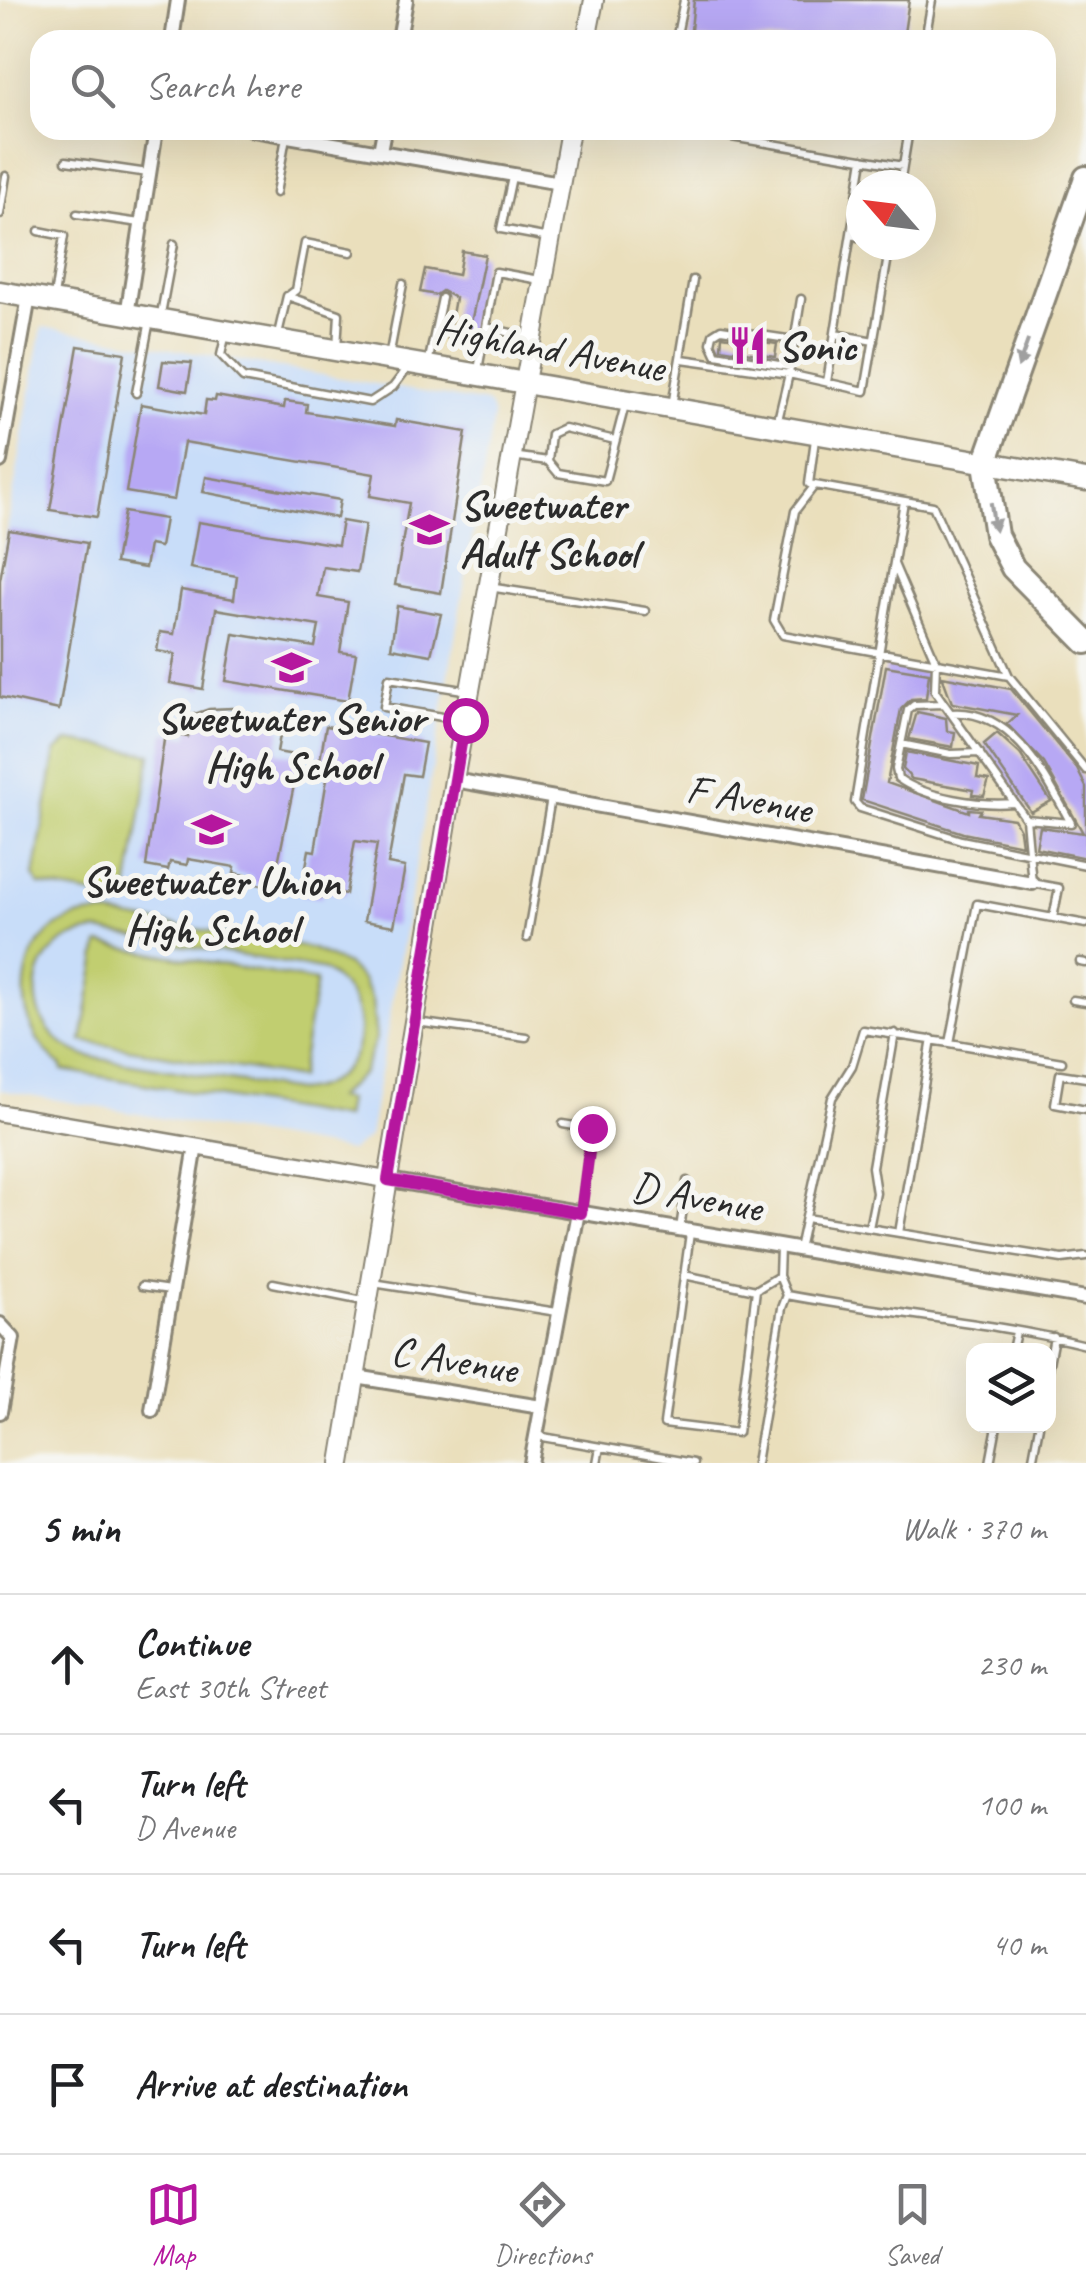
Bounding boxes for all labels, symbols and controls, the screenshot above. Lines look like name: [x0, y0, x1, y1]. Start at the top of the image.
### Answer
search box: [30, 30, 1056, 140]
icon: search: [65, 58, 120, 113]
text: Search here: [145, 62, 300, 109]
north arrow: [846, 170, 936, 260]
street label: Highland Avenue: [431, 302, 671, 395]
place label: Sonic: [778, 320, 858, 373]
restaurant icon: Sonic: [727, 325, 769, 367]
one-way arrow: [1015, 340, 1030, 370]
place label: Sweetwater Adult School: [460, 479, 645, 580]
one-way arrow: [986, 502, 1002, 533]
school or university icon: Sweetwater Adult School: [409, 508, 451, 550]
school or university icon: Sweetwater Senior High School: [270, 646, 312, 688]
place label: Sweetwater Senior High School: [157, 692, 430, 793]
route start: [443, 698, 489, 744]
street label: F Avenue: [682, 762, 818, 836]
school or university icon: Sweetwater Union High School: [190, 809, 232, 851]
place label: Sweetwater Union High School: [82, 855, 342, 956]
route end: [570, 1106, 616, 1152]
street label: D Avenue: [628, 1160, 768, 1235]
street label: C Avenue: [387, 1324, 523, 1396]
map controls: [966, 1343, 1056, 1433]
button: layers: [966, 1343, 1056, 1433]
text: 5 min: [40, 1502, 120, 1555]
text: Walk · 370 m: [902, 1508, 1046, 1549]
text: Continue: [135, 1620, 249, 1667]
icon: ahead: [40, 1637, 95, 1692]
text: 230 m: [977, 1644, 1046, 1685]
text: East 30th Street: [135, 1667, 326, 1708]
text: Turn left: [135, 1760, 245, 1807]
icon: left: [40, 1777, 95, 1832]
text: 100 m: [977, 1784, 1046, 1825]
text: D Avenue: [135, 1807, 235, 1848]
icon: left: [40, 1917, 95, 1972]
text: Turn left: [135, 1921, 245, 1968]
text: 40 m: [992, 1924, 1046, 1965]
icon: arrive: [40, 2057, 95, 2112]
text: Arrive at destination: [135, 2061, 407, 2108]
tab: Map: [146, 2177, 201, 2272]
tab: Directions: [494, 2177, 592, 2272]
tab: Saved: [885, 2177, 940, 2272]

